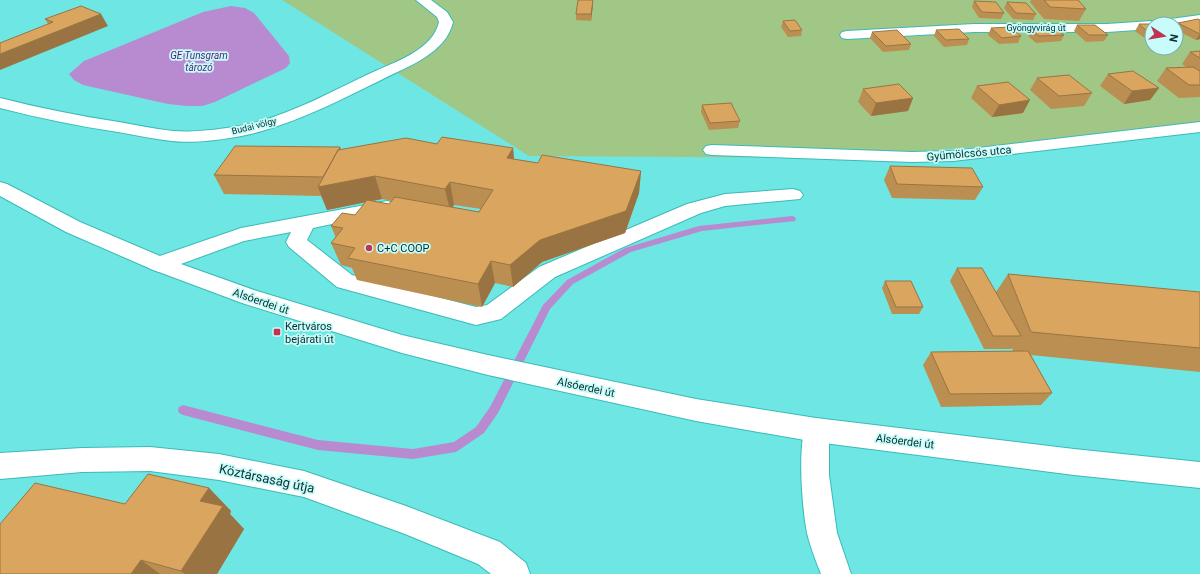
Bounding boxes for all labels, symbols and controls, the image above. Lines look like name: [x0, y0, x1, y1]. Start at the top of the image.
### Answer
north arrow: [1144, 16, 1184, 56]
street label: Gyöngyvirág út: [1006, 23, 1066, 33]
text: N: [1166, 33, 1180, 43]
water label: GE Tunsgram tározó: [170, 50, 228, 73]
street label: Budai völgy: [231, 115, 278, 136]
street label: Gyümölcsös utca: [926, 143, 1012, 164]
place label: C+C COOP: [377, 242, 430, 255]
marker: C+C COOP: [364, 243, 374, 253]
street label: Alsóerdei út: [231, 286, 291, 317]
place label: Kertváros bejárati út: [285, 320, 334, 346]
marker: Kertváros bejárati út: [272, 327, 282, 337]
street label: Alsóerdei út: [556, 375, 616, 400]
street label: Alsóerdei út: [875, 431, 935, 452]
street label: Köztársaság útja: [218, 461, 316, 496]

